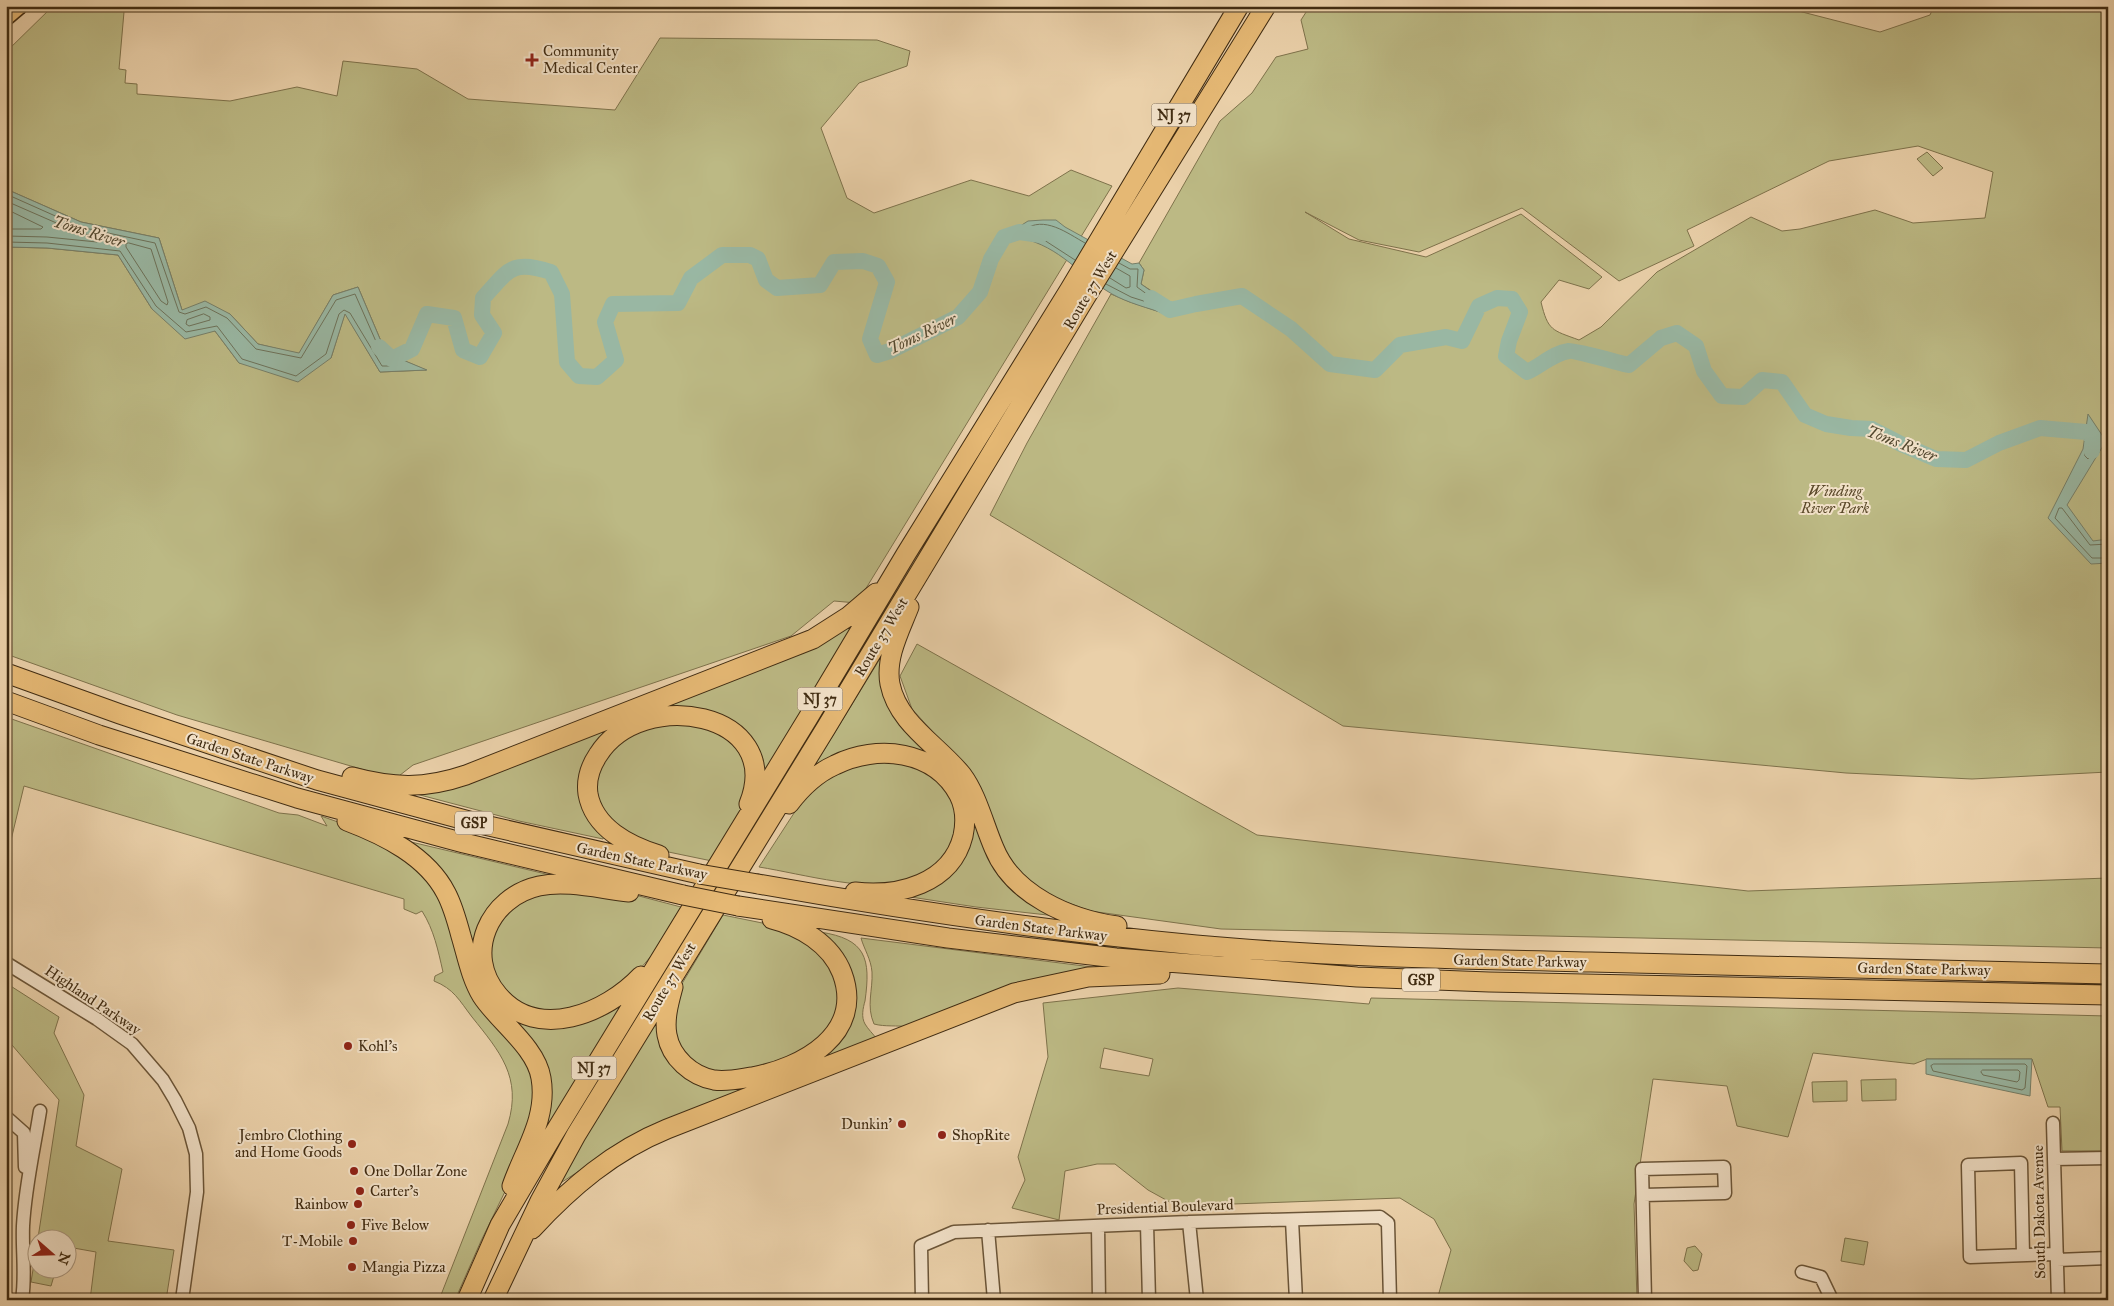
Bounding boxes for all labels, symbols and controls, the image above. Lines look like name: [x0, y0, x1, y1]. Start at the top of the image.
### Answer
place label: Community Medical Center: [543, 42, 638, 77]
marker: Community Medical Center: [525, 53, 539, 67]
road number: NJ 37: [1152, 104, 1196, 126]
water label: Toms River: [51, 212, 128, 252]
street label: Route 37 West: [1059, 247, 1121, 333]
water label: Toms River: [885, 308, 961, 358]
water label: Toms River: [1864, 421, 1941, 466]
park label: Winding River Park: [1800, 482, 1870, 517]
street label: Route 37 West: [850, 594, 912, 680]
road number: NJ 37: [798, 688, 842, 711]
street label: Garden State Parkway: [184, 729, 317, 787]
road number: GSP: [455, 811, 493, 834]
street label: Garden State Parkway: [575, 838, 710, 884]
street label: Garden State Parkway: [974, 911, 1109, 945]
street label: Route 37 West: [638, 939, 700, 1025]
street label: Garden State Parkway: [1453, 951, 1588, 971]
street label: Garden State Parkway: [1857, 959, 1992, 979]
street label: Highland Parkway: [42, 961, 145, 1039]
road number: GSP: [1402, 968, 1440, 992]
place label: Kohl's: [358, 1037, 398, 1055]
marker: Kohl's: [342, 1040, 354, 1052]
road number: NJ 37: [572, 1056, 616, 1080]
place label: Dunkin': [841, 1115, 892, 1133]
marker: Dunkin': [896, 1118, 908, 1130]
place label: Jembro Clothing and Home Goods: [235, 1126, 343, 1161]
place label: ShopRite: [952, 1126, 1010, 1144]
marker: ShopRite: [936, 1129, 948, 1141]
marker: Jembro Clothing and Home Goods: [346, 1138, 358, 1150]
street label: South Dakota Avenue: [2029, 1145, 2049, 1279]
place label: One Dollar Zone: [364, 1162, 467, 1180]
marker: One Dollar Zone: [348, 1165, 360, 1177]
place label: Carter's: [370, 1182, 419, 1200]
marker: Carter's: [354, 1185, 366, 1197]
place label: Rainbow: [294, 1195, 348, 1213]
street label: Presidential Boulevard: [1096, 1196, 1234, 1218]
marker: Rainbow: [352, 1198, 364, 1210]
place label: Five Below: [361, 1216, 429, 1234]
marker: Five Below: [345, 1219, 357, 1231]
north arrow: [28, 1228, 78, 1278]
place label: T-Mobile: [282, 1232, 343, 1250]
marker: T-Mobile: [347, 1235, 359, 1247]
text: N: [54, 1250, 74, 1267]
place label: Mangia Pizza: [362, 1258, 446, 1276]
marker: Mangia Pizza: [346, 1261, 358, 1273]

